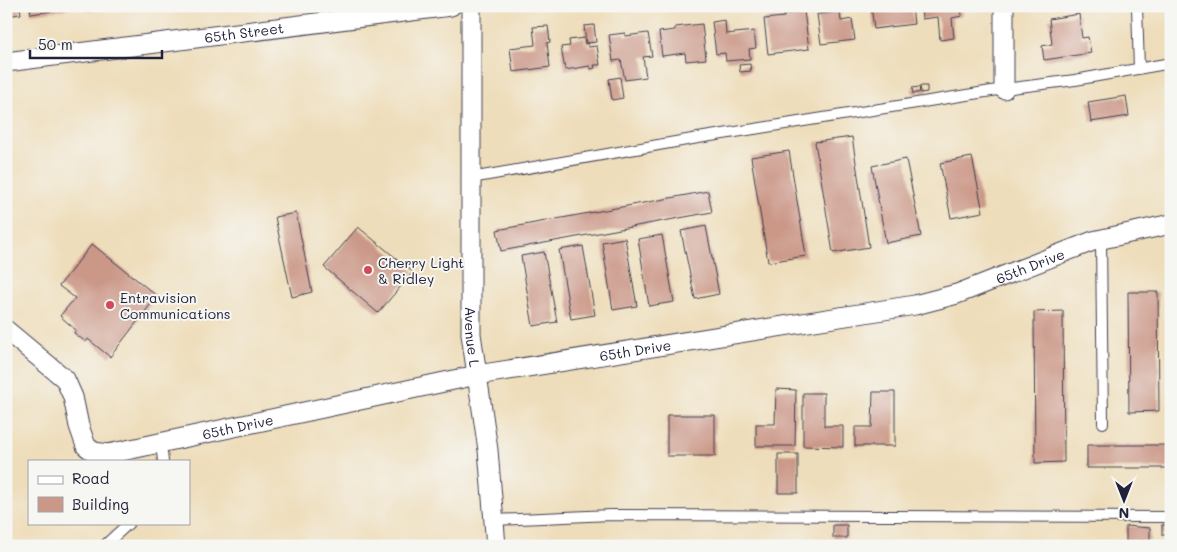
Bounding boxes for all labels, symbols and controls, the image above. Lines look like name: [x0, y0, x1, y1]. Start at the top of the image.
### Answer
street label: 65th Street: [203, 18, 285, 46]
scale bar: [30, 28, 162, 60]
text: 50 m: [38, 34, 73, 54]
street label: 65th Drive: [993, 244, 1067, 288]
place label: Cherry Light & Ridley: [378, 253, 464, 288]
marker: Cherry Light & Ridley: [362, 264, 374, 276]
place label: Entravision Communications: [120, 288, 231, 323]
marker: Entravision Communications: [104, 299, 116, 311]
street label: Avenue L: [461, 307, 485, 369]
street label: 65th Drive: [598, 335, 672, 365]
street label: 65th Drive: [200, 409, 275, 443]
legend: [28, 460, 190, 524]
text: Road: [72, 468, 109, 488]
north arrow: [1100, 474, 1150, 524]
text: Building: [72, 494, 129, 514]
text: N: [1119, 504, 1129, 523]

